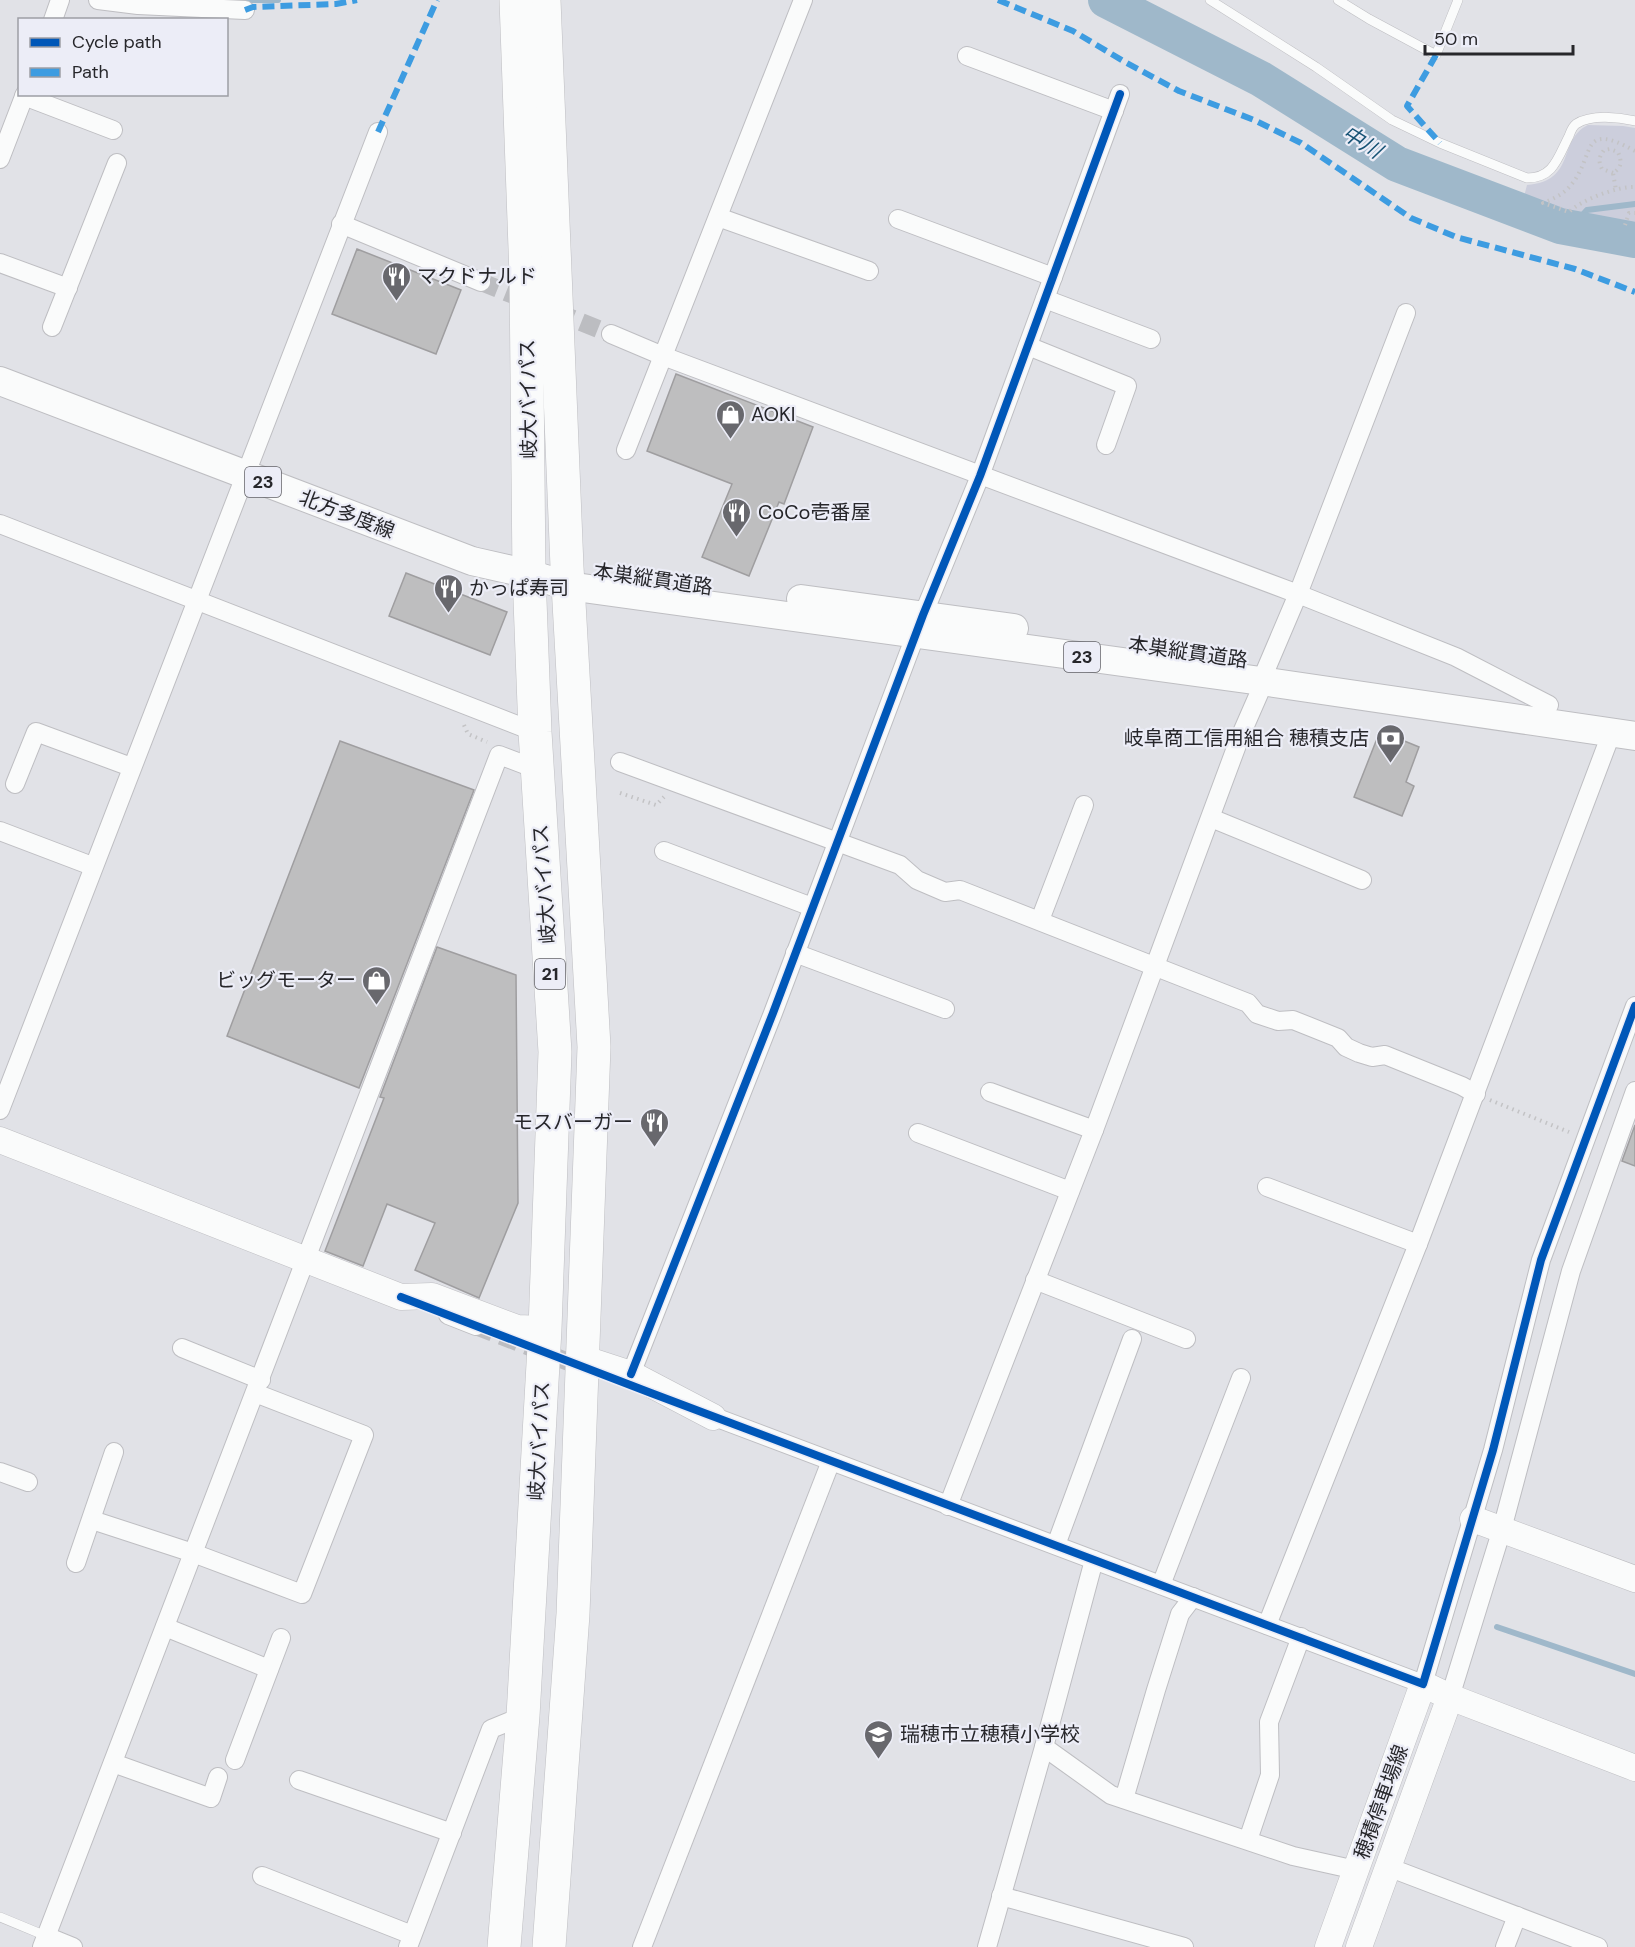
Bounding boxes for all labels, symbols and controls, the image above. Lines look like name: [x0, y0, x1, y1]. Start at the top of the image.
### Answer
legend: [18, 18, 228, 96]
scale bar: [1425, 18, 1574, 56]
text: 50 m: [1434, 27, 1478, 51]
text: Cycle path: [72, 30, 162, 54]
text: Path: [72, 60, 109, 84]
water label: 中川: [1337, 119, 1389, 166]
restaurant icon: マクドナルド: [380, 260, 412, 302]
place label: マクドナルド: [417, 263, 537, 289]
street label: 岐大バイパス: [514, 339, 542, 459]
shop icon: AOKI: [714, 398, 746, 440]
place label: AOKI: [751, 401, 795, 427]
road number: 23: [245, 467, 281, 497]
street label: 北方多度線: [296, 484, 398, 544]
restaurant icon: CoCo壱番屋: [721, 496, 753, 538]
place label: CoCo壱番屋: [758, 499, 870, 525]
street label: 本巣縦貫道路: [592, 558, 714, 600]
restaurant icon: かっぱ寿司: [432, 572, 464, 614]
place label: かっぱ寿司: [469, 575, 569, 601]
street label: 本巣縦貫道路: [1127, 631, 1249, 673]
road number: 23: [1064, 642, 1100, 672]
bank icon: 岐阜商工信用組合 穂積支店: [1374, 722, 1406, 764]
place label: 岐阜商工信用組合 穂積支店: [1124, 725, 1369, 751]
street label: 岐大バイパス: [527, 823, 561, 945]
road number: 21: [535, 959, 565, 989]
shop icon: ビッグモーター: [361, 964, 393, 1006]
place label: ビッグモーター: [216, 967, 356, 993]
restaurant icon: モスバーガー: [638, 1106, 670, 1148]
place label: モスバーガー: [513, 1109, 633, 1135]
street label: 岐大バイパス: [523, 1381, 555, 1501]
school or university icon: 瑞穂市立穂積小学校: [863, 1718, 895, 1760]
place label: 瑞穂市立穂積小学校: [900, 1721, 1080, 1747]
street label: 穂積停車場線: [1348, 1741, 1414, 1863]

